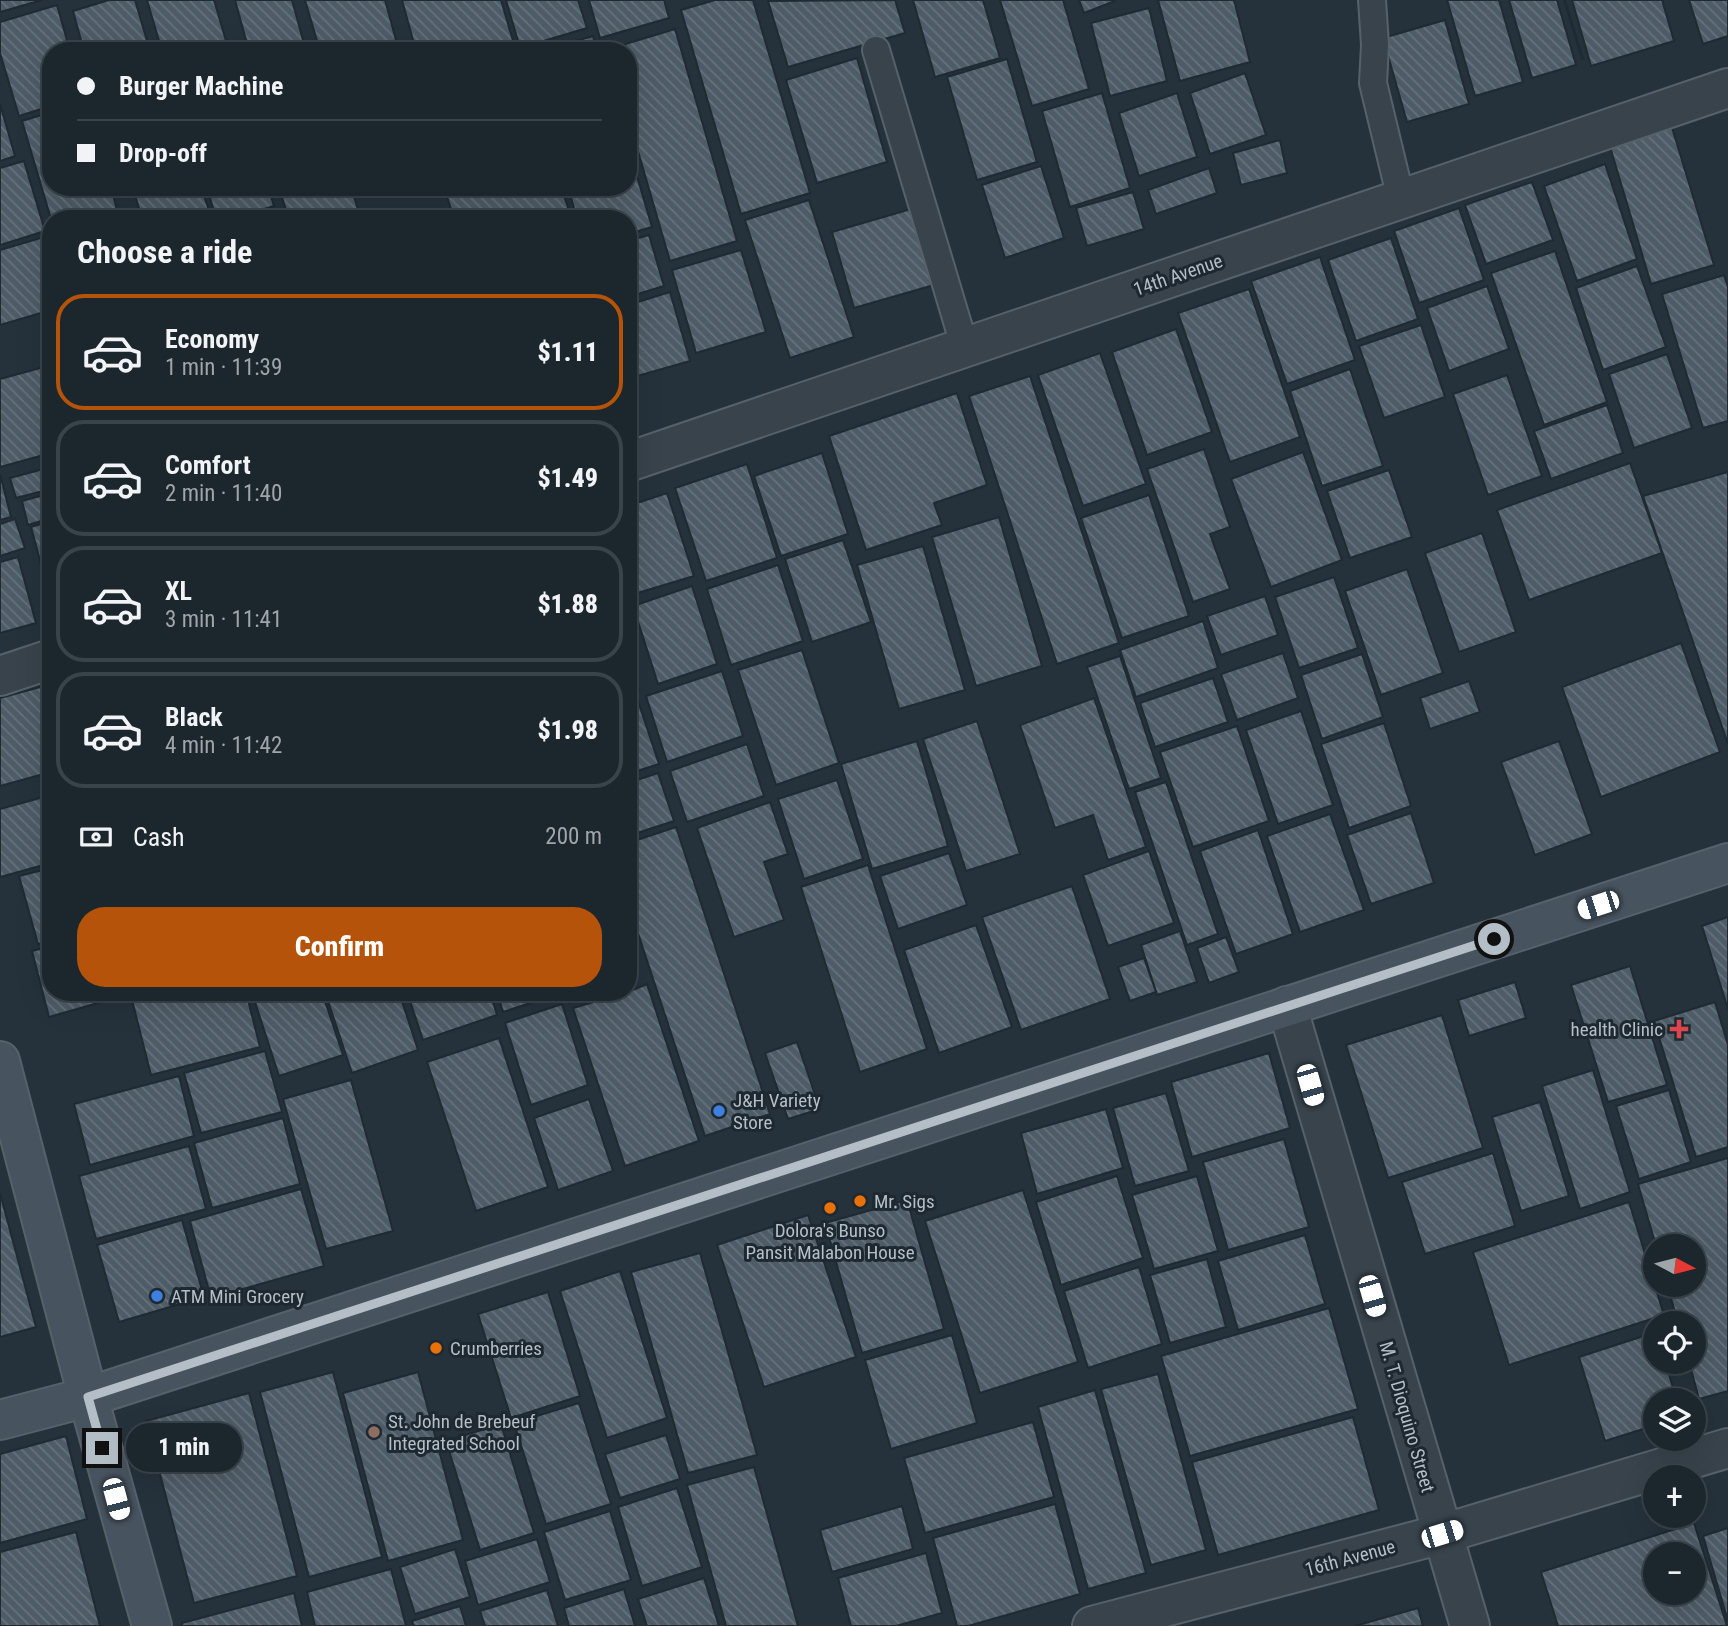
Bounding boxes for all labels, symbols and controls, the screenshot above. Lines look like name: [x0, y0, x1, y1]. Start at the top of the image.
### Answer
text: Burger Machine: [119, 71, 283, 101]
text: Drop-off: [119, 138, 207, 168]
text: Choose a ride: [77, 233, 252, 271]
street label: 14th Avenue: [1130, 249, 1226, 301]
icon: car: [81, 321, 144, 384]
text: Economy: [165, 324, 259, 354]
text: $1.11: [537, 337, 598, 367]
text: 1 min · 11:39: [165, 354, 282, 381]
icon: car: [81, 447, 144, 510]
text: Comfort: [165, 450, 251, 480]
text: $1.49: [537, 463, 598, 493]
text: 2 min · 11:40: [165, 480, 282, 507]
icon: car: [81, 573, 144, 636]
text: XL: [165, 576, 192, 606]
text: $1.88: [537, 589, 598, 619]
text: 3 min · 11:41: [165, 606, 282, 633]
icon: car: [81, 699, 144, 762]
text: Black: [165, 702, 223, 732]
text: $1.98: [537, 715, 598, 745]
text: 4 min · 11:42: [165, 732, 282, 759]
icon: cash: [77, 818, 115, 856]
text: Cash: [133, 822, 185, 852]
text: 200 m: [545, 823, 602, 850]
car: [1575, 889, 1622, 921]
button: Confirm: [77, 907, 602, 987]
route start: [1478, 923, 1510, 955]
place label: health Clinic: [1570, 1018, 1663, 1041]
marker: health Clinic: [1669, 1019, 1689, 1039]
car: [1295, 1062, 1326, 1108]
place label: J&H Variety Store: [733, 1089, 821, 1134]
marker: J&H Variety Store: [711, 1103, 727, 1119]
place label: Mr. Sigs: [874, 1190, 935, 1213]
marker: Mr. Sigs: [852, 1193, 868, 1209]
marker: Dolora's Bunso Pansit Malabon House: [822, 1200, 838, 1216]
place label: Dolora's Bunso Pansit Malabon House: [745, 1219, 915, 1264]
north arrow: [1643, 1234, 1706, 1297]
map controls: [1643, 1234, 1706, 1605]
car: [1357, 1273, 1388, 1319]
place label: ATM Mini Grocery: [171, 1285, 304, 1308]
marker: ATM Mini Grocery: [149, 1288, 165, 1304]
button: locate: [1643, 1311, 1706, 1374]
place label: Crumberries: [450, 1337, 542, 1360]
street label: M. T. Dioquino Street: [1374, 1339, 1440, 1495]
marker: Crumberries: [428, 1340, 444, 1356]
button: layers: [1643, 1388, 1706, 1451]
place label: St. John de Brebeuf Integrated School: [388, 1410, 535, 1455]
callout: 1 min: [126, 1424, 242, 1472]
marker: St. John de Brebeuf Integrated School: [366, 1424, 382, 1440]
route end: [86, 1432, 118, 1464]
text: 1 min: [158, 1434, 210, 1461]
button: +: [1643, 1465, 1706, 1528]
car: [101, 1476, 132, 1522]
car: [1419, 1518, 1466, 1550]
street label: 16th Avenue: [1302, 1535, 1398, 1581]
button: −: [1643, 1542, 1706, 1605]

